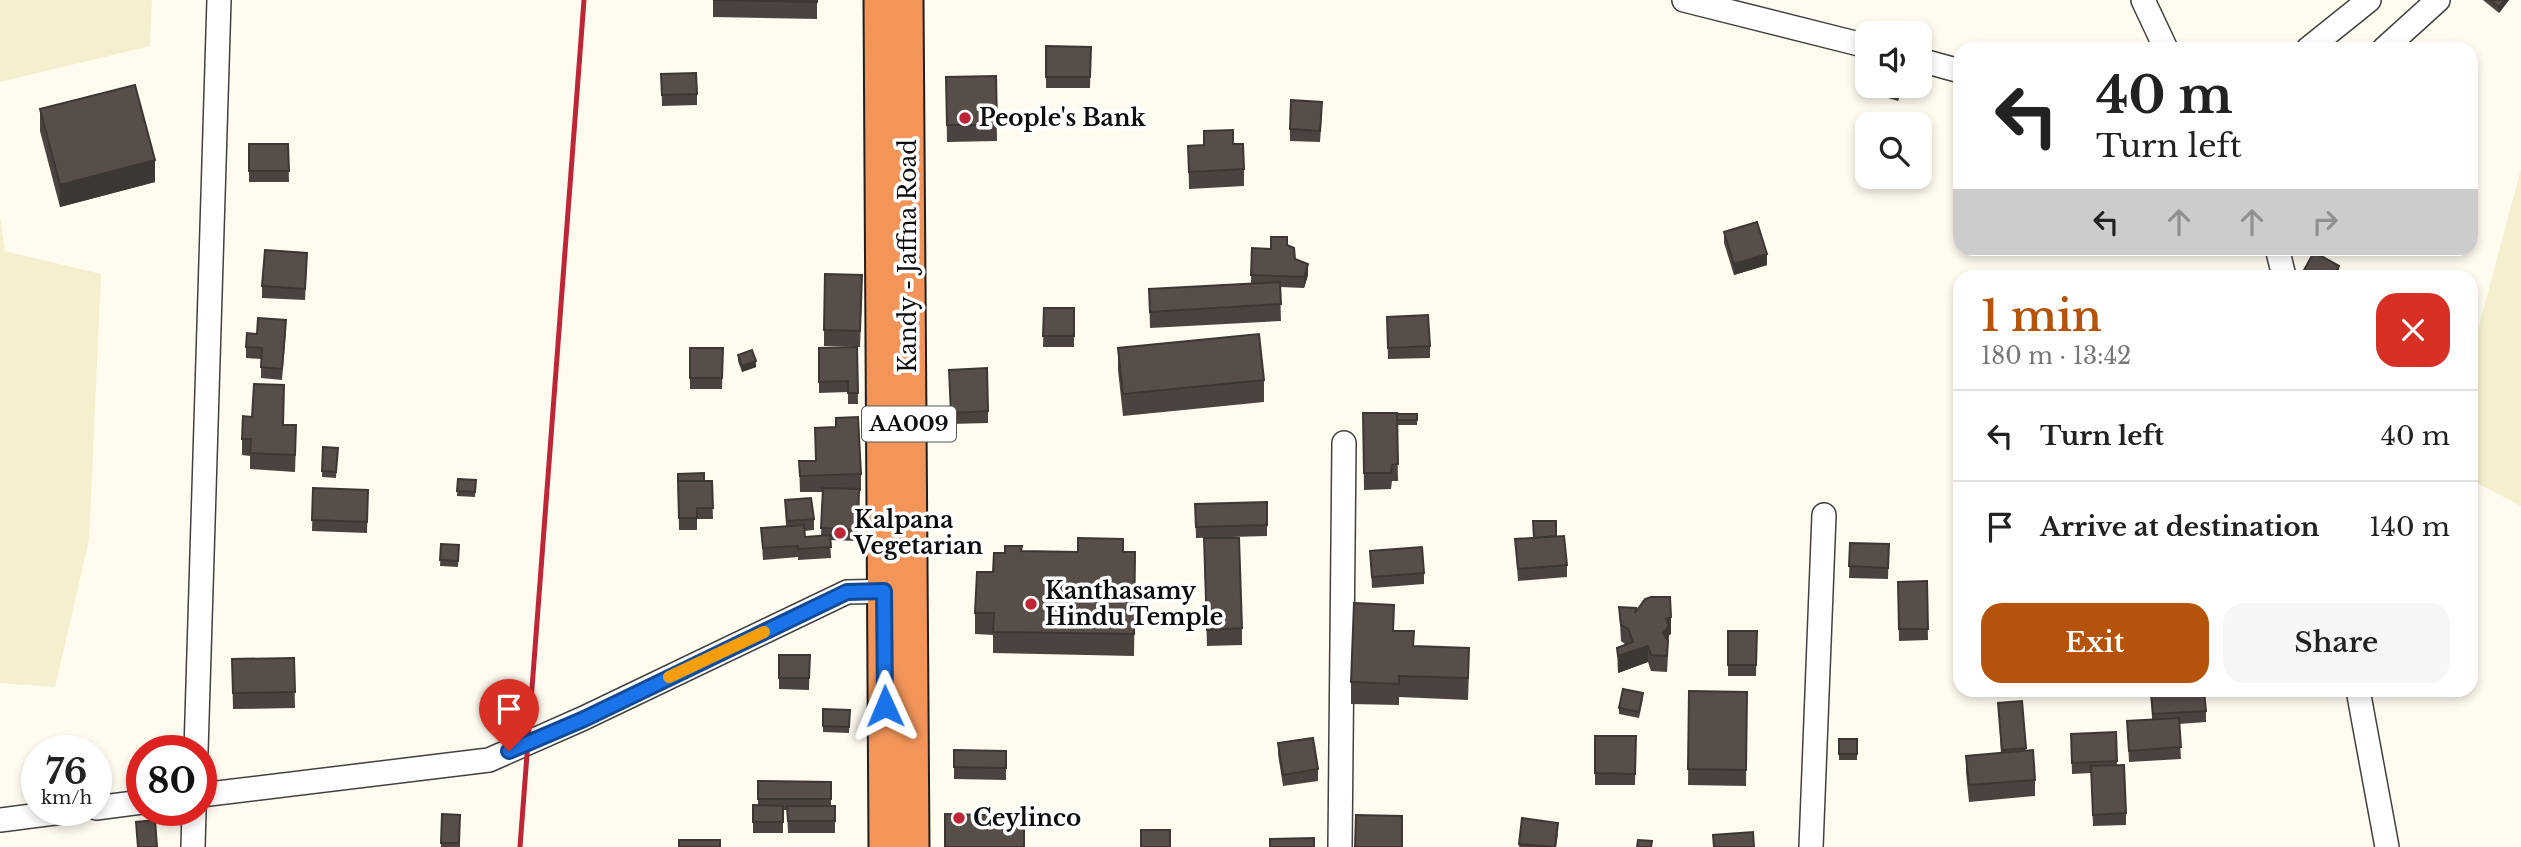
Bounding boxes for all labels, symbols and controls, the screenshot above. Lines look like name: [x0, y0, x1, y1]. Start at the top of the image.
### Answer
map controls: [1855, 21, 1932, 189]
button: sound: [1855, 21, 1932, 98]
text: 40 m: [2096, 65, 2233, 126]
icon: left: [1981, 70, 2072, 161]
place label: People's Bank: [979, 104, 1147, 132]
marker: People's Bank: [957, 110, 973, 126]
button: search: [1855, 112, 1932, 189]
text: Turn left: [2096, 126, 2242, 166]
street label: Kandy - Jaffna Road: [894, 139, 922, 373]
icon: left: [2087, 203, 2125, 241]
icon: ahead: [2160, 203, 2198, 241]
icon: ahead: [2233, 203, 2271, 241]
icon: right: [2306, 203, 2344, 241]
text: 1 min: [1981, 290, 2102, 342]
button: close: [2376, 293, 2450, 367]
text: 180 m · 13:42: [1981, 342, 2131, 370]
road number: AA009: [862, 406, 956, 442]
icon: left: [1981, 417, 2019, 455]
text: Turn left: [2040, 420, 2164, 452]
text: 40 m: [2381, 420, 2450, 452]
place label: Kalpana Vegetarian: [853, 506, 983, 560]
icon: arrive: [1981, 508, 2019, 546]
text: Arrive at destination: [2040, 511, 2320, 543]
text: 140 m: [2369, 511, 2450, 543]
marker: Kalpana Vegetarian: [832, 525, 848, 541]
place label: Kanthasamy Hindu Temple: [1045, 577, 1223, 631]
marker: Kanthasamy Hindu Temple: [1023, 596, 1039, 612]
button: Exit: [1981, 603, 2209, 683]
button: Share: [2223, 603, 2450, 683]
position arrow: [848, 669, 922, 743]
pin: [479, 679, 539, 751]
icon: arrive: [490, 690, 528, 728]
speed limit sign: 80: [126, 735, 217, 826]
text: 76: [46, 750, 87, 793]
text: km/h: [41, 787, 92, 809]
place label: Ceylinco: [973, 804, 1081, 832]
marker: Ceylinco: [951, 810, 967, 826]

